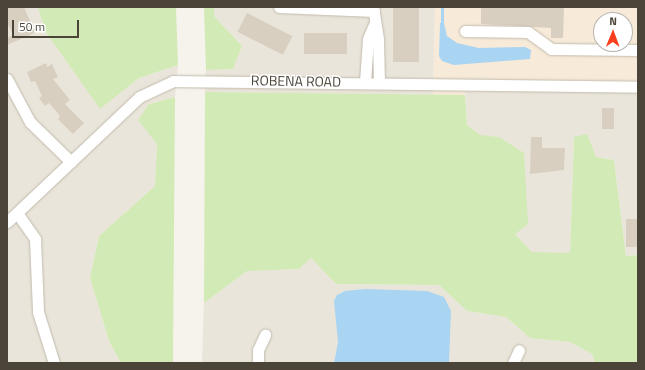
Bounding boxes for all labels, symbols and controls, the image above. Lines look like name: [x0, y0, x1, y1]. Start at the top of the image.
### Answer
scale bar: [14, 12, 81, 38]
north arrow: [593, 12, 633, 52]
text: N: [609, 13, 617, 29]
text: 50 m: [19, 17, 45, 36]
street label: ROBENA ROAD: [251, 72, 341, 90]

